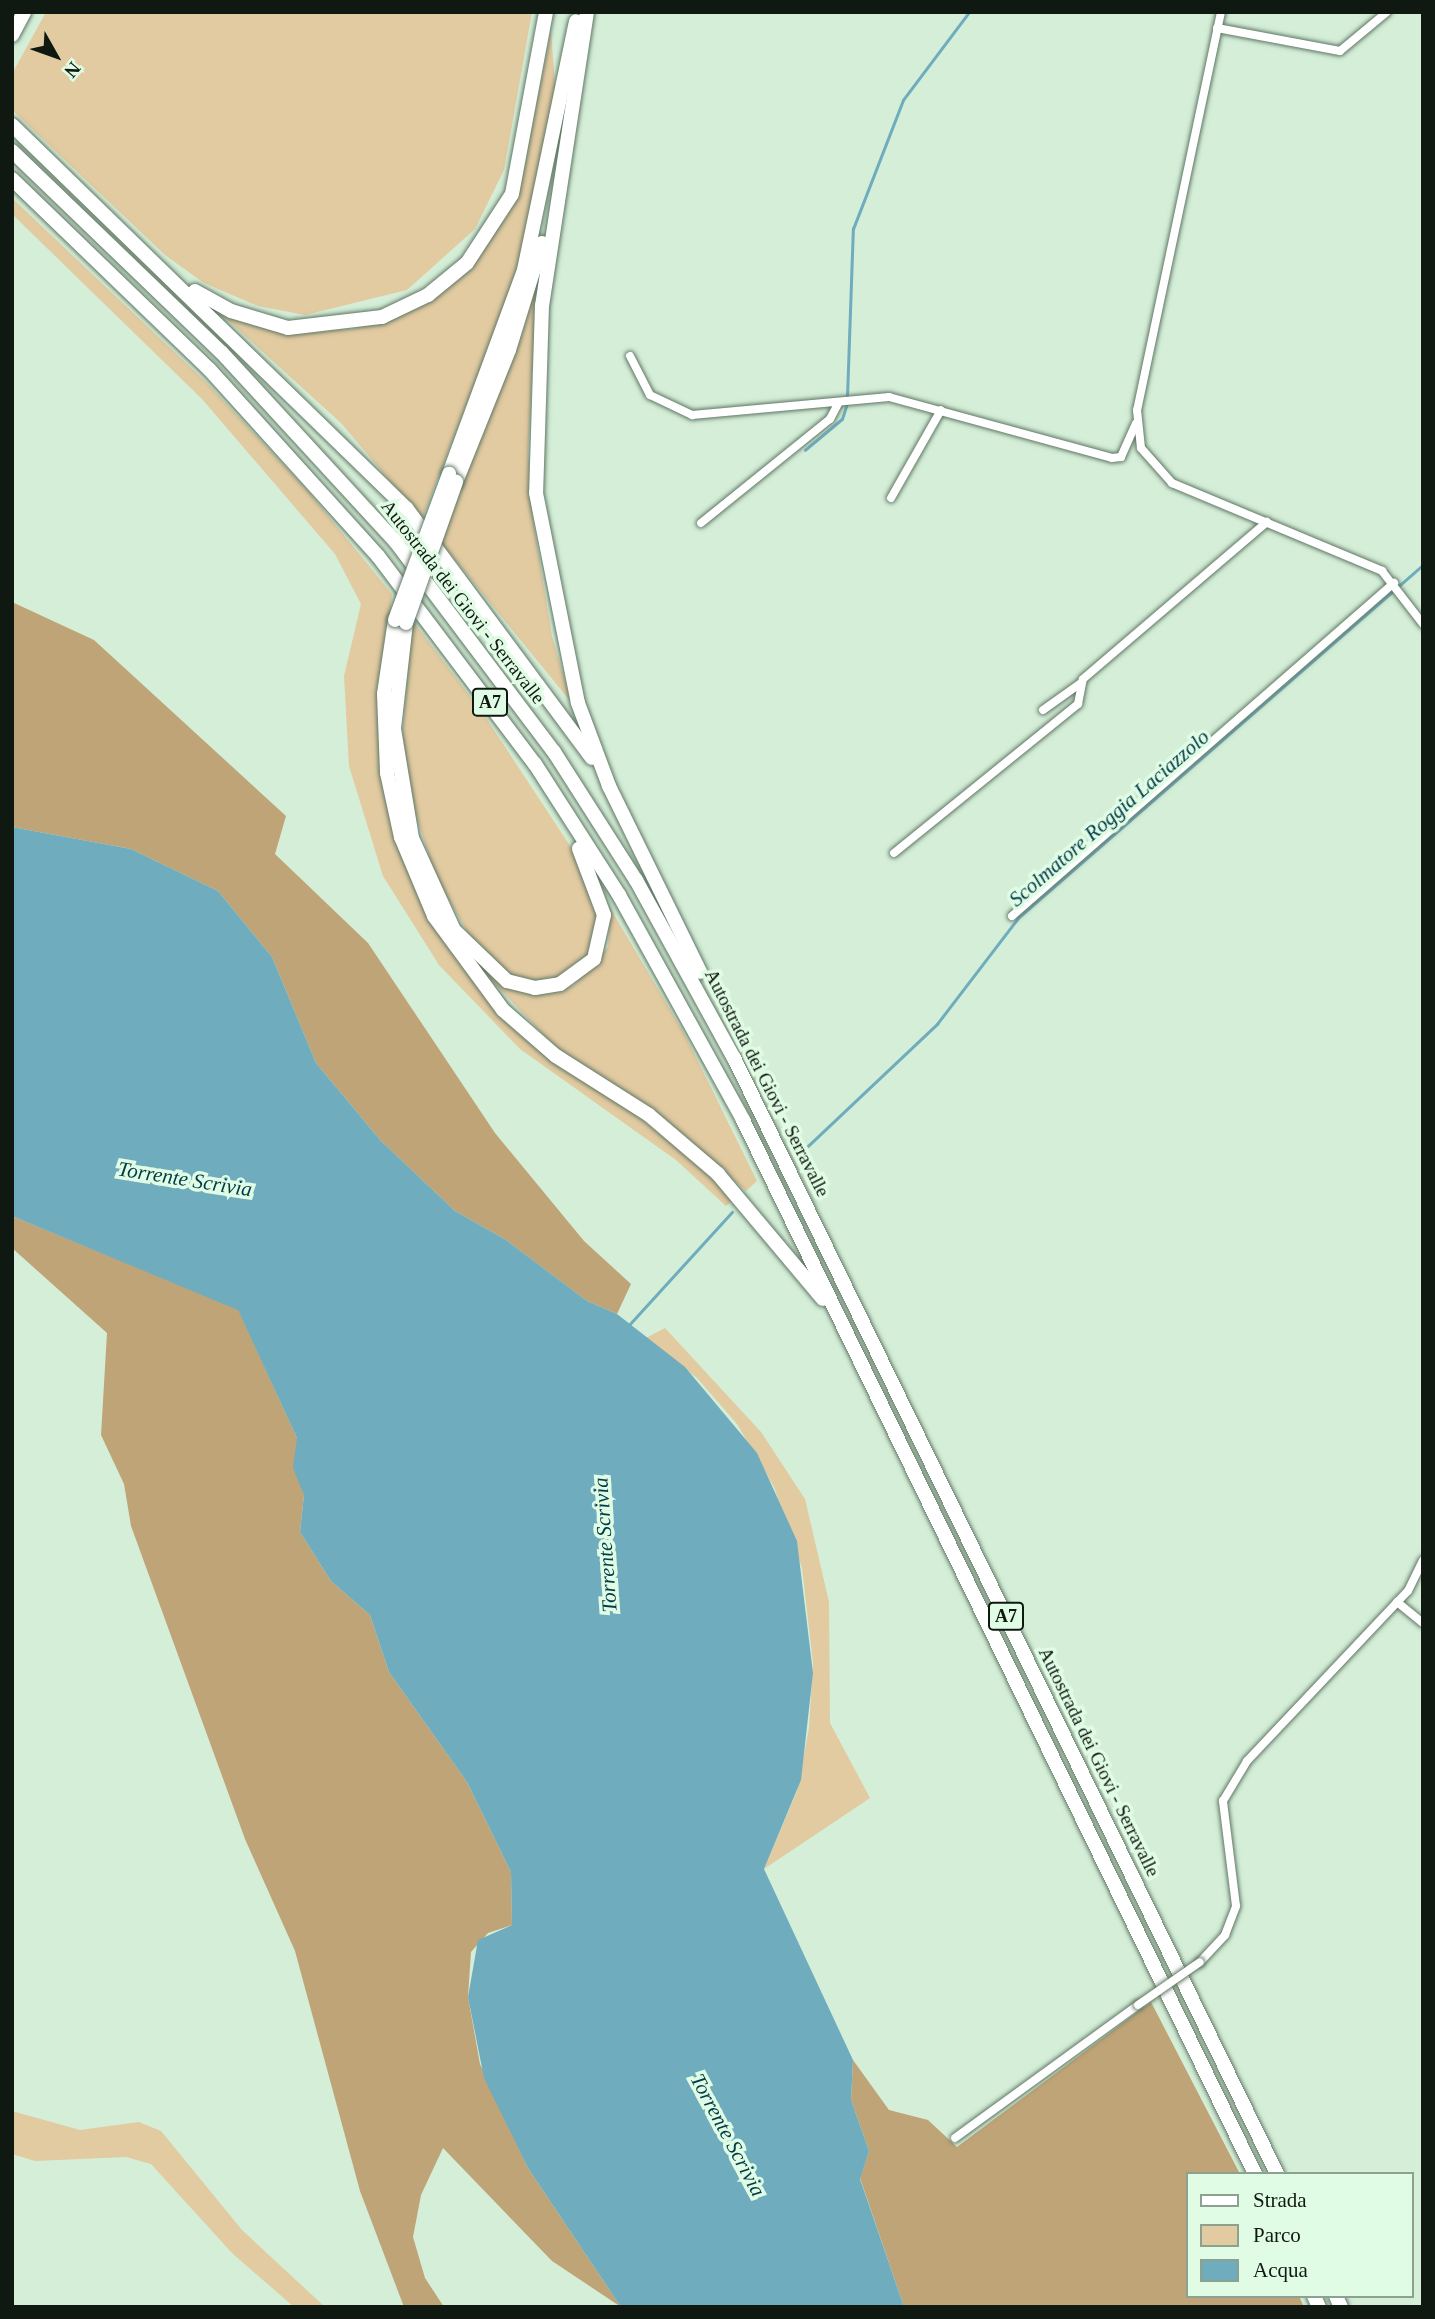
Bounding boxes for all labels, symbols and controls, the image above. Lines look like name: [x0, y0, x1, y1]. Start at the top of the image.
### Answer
north arrow: [21, 21, 91, 91]
text: N: [60, 58, 85, 82]
street label: Autostrada dei Giovi - Serravalle: [376, 496, 550, 708]
road number: A7: [471, 688, 509, 716]
water label: Scolmatore Roggia Laciazzolo: [1004, 724, 1214, 912]
street label: Autostrada dei Giovi - Serravalle: [700, 965, 834, 1201]
water label: Torrente Scrivia: [116, 1156, 254, 1202]
water label: Torrente Scrivia: [588, 1477, 622, 1613]
road number: A7: [987, 1602, 1025, 1630]
street label: Autostrada dei Giovi - Serravalle: [1033, 1644, 1165, 1880]
water label: Torrente Scrivia: [685, 2069, 771, 2201]
legend: [1186, 2172, 1414, 2298]
text: Strada: [1253, 2188, 1307, 2212]
text: Parco: [1253, 2223, 1301, 2247]
text: Acqua: [1253, 2258, 1308, 2282]

